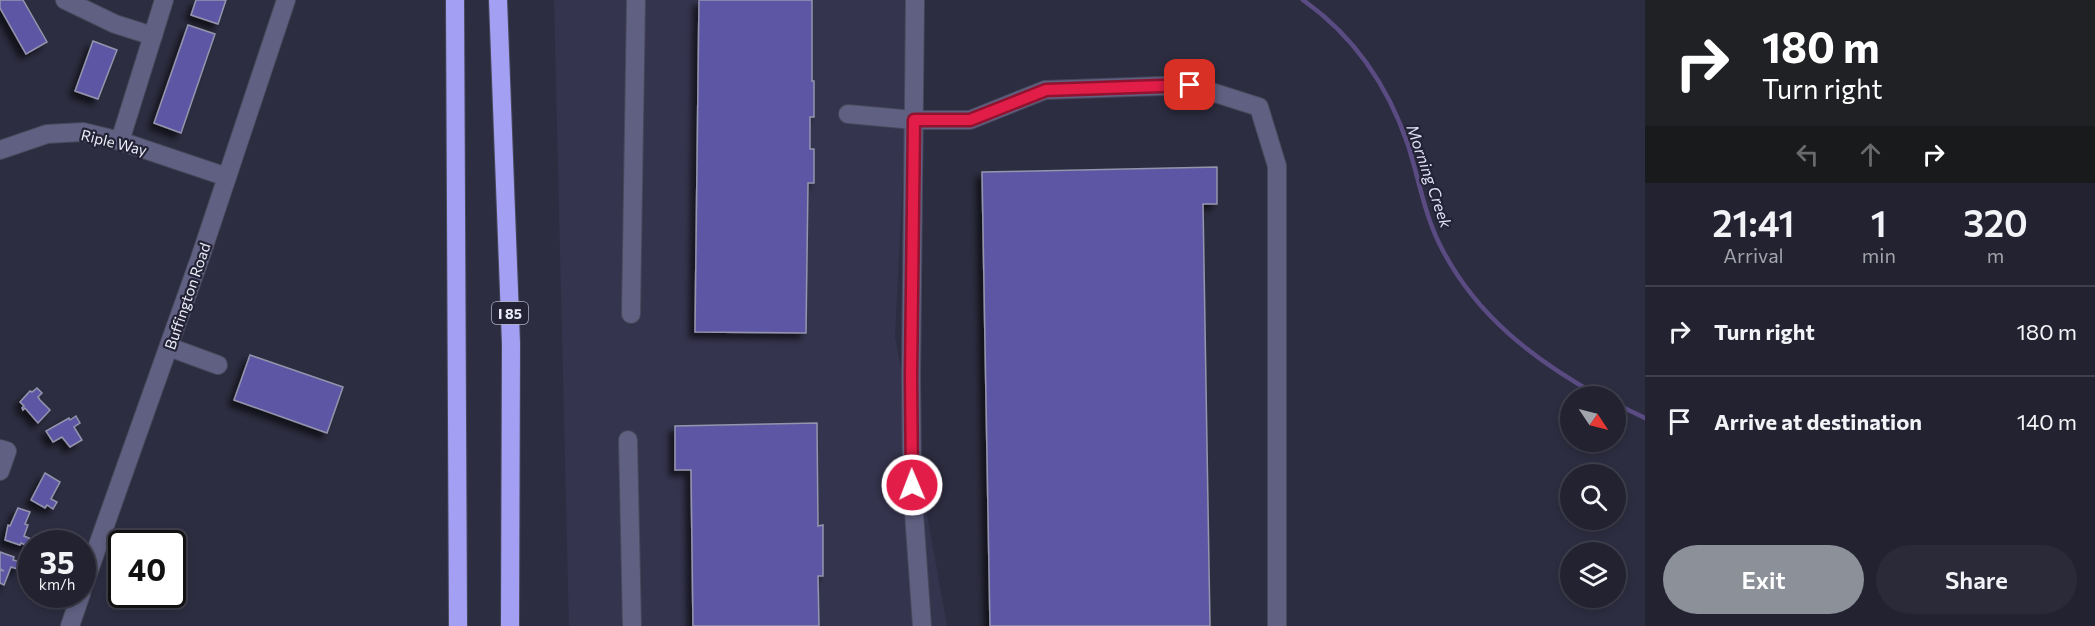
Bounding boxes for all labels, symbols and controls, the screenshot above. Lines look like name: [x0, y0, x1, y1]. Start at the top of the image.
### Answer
text: 180 m: [1762, 20, 1880, 72]
icon: right: [1663, 24, 1741, 102]
pin: [1164, 59, 1215, 110]
icon: arrive: [1173, 68, 1206, 101]
text: Turn right: [1762, 72, 1882, 105]
water label: Morning Creek: [1403, 122, 1457, 230]
street label: Riple Way: [79, 125, 149, 159]
icon: left: [1791, 138, 1824, 171]
icon: ahead: [1854, 138, 1887, 171]
icon: right: [1917, 138, 1950, 171]
text: 21:41: [1712, 200, 1795, 244]
text: 1: [1871, 200, 1887, 244]
text: 320: [1963, 200, 2028, 244]
street label: Buffington Road: [160, 240, 214, 352]
text: Arrival: [1723, 243, 1784, 267]
text: min: [1862, 243, 1896, 267]
text: m: [1987, 243, 2004, 267]
road number: I 85: [492, 302, 528, 324]
icon: right: [1663, 315, 1696, 348]
text: Turn right: [1714, 318, 1815, 345]
text: 180 m: [2016, 318, 2077, 345]
north arrow: [1560, 386, 1626, 452]
map controls: [1560, 386, 1626, 608]
icon: arrive: [1663, 405, 1696, 438]
text: Arrive at destination: [1714, 408, 1922, 435]
text: 140 m: [2017, 408, 2077, 435]
position arrow: [880, 453, 944, 517]
button: search: [1560, 464, 1626, 530]
speed limit sign: 40: [108, 530, 186, 608]
button: layers: [1560, 542, 1626, 608]
text: 35: [40, 543, 74, 580]
button: Exit: [1663, 545, 1864, 614]
button: Share: [1876, 545, 2077, 614]
text: km/h: [39, 575, 75, 593]

